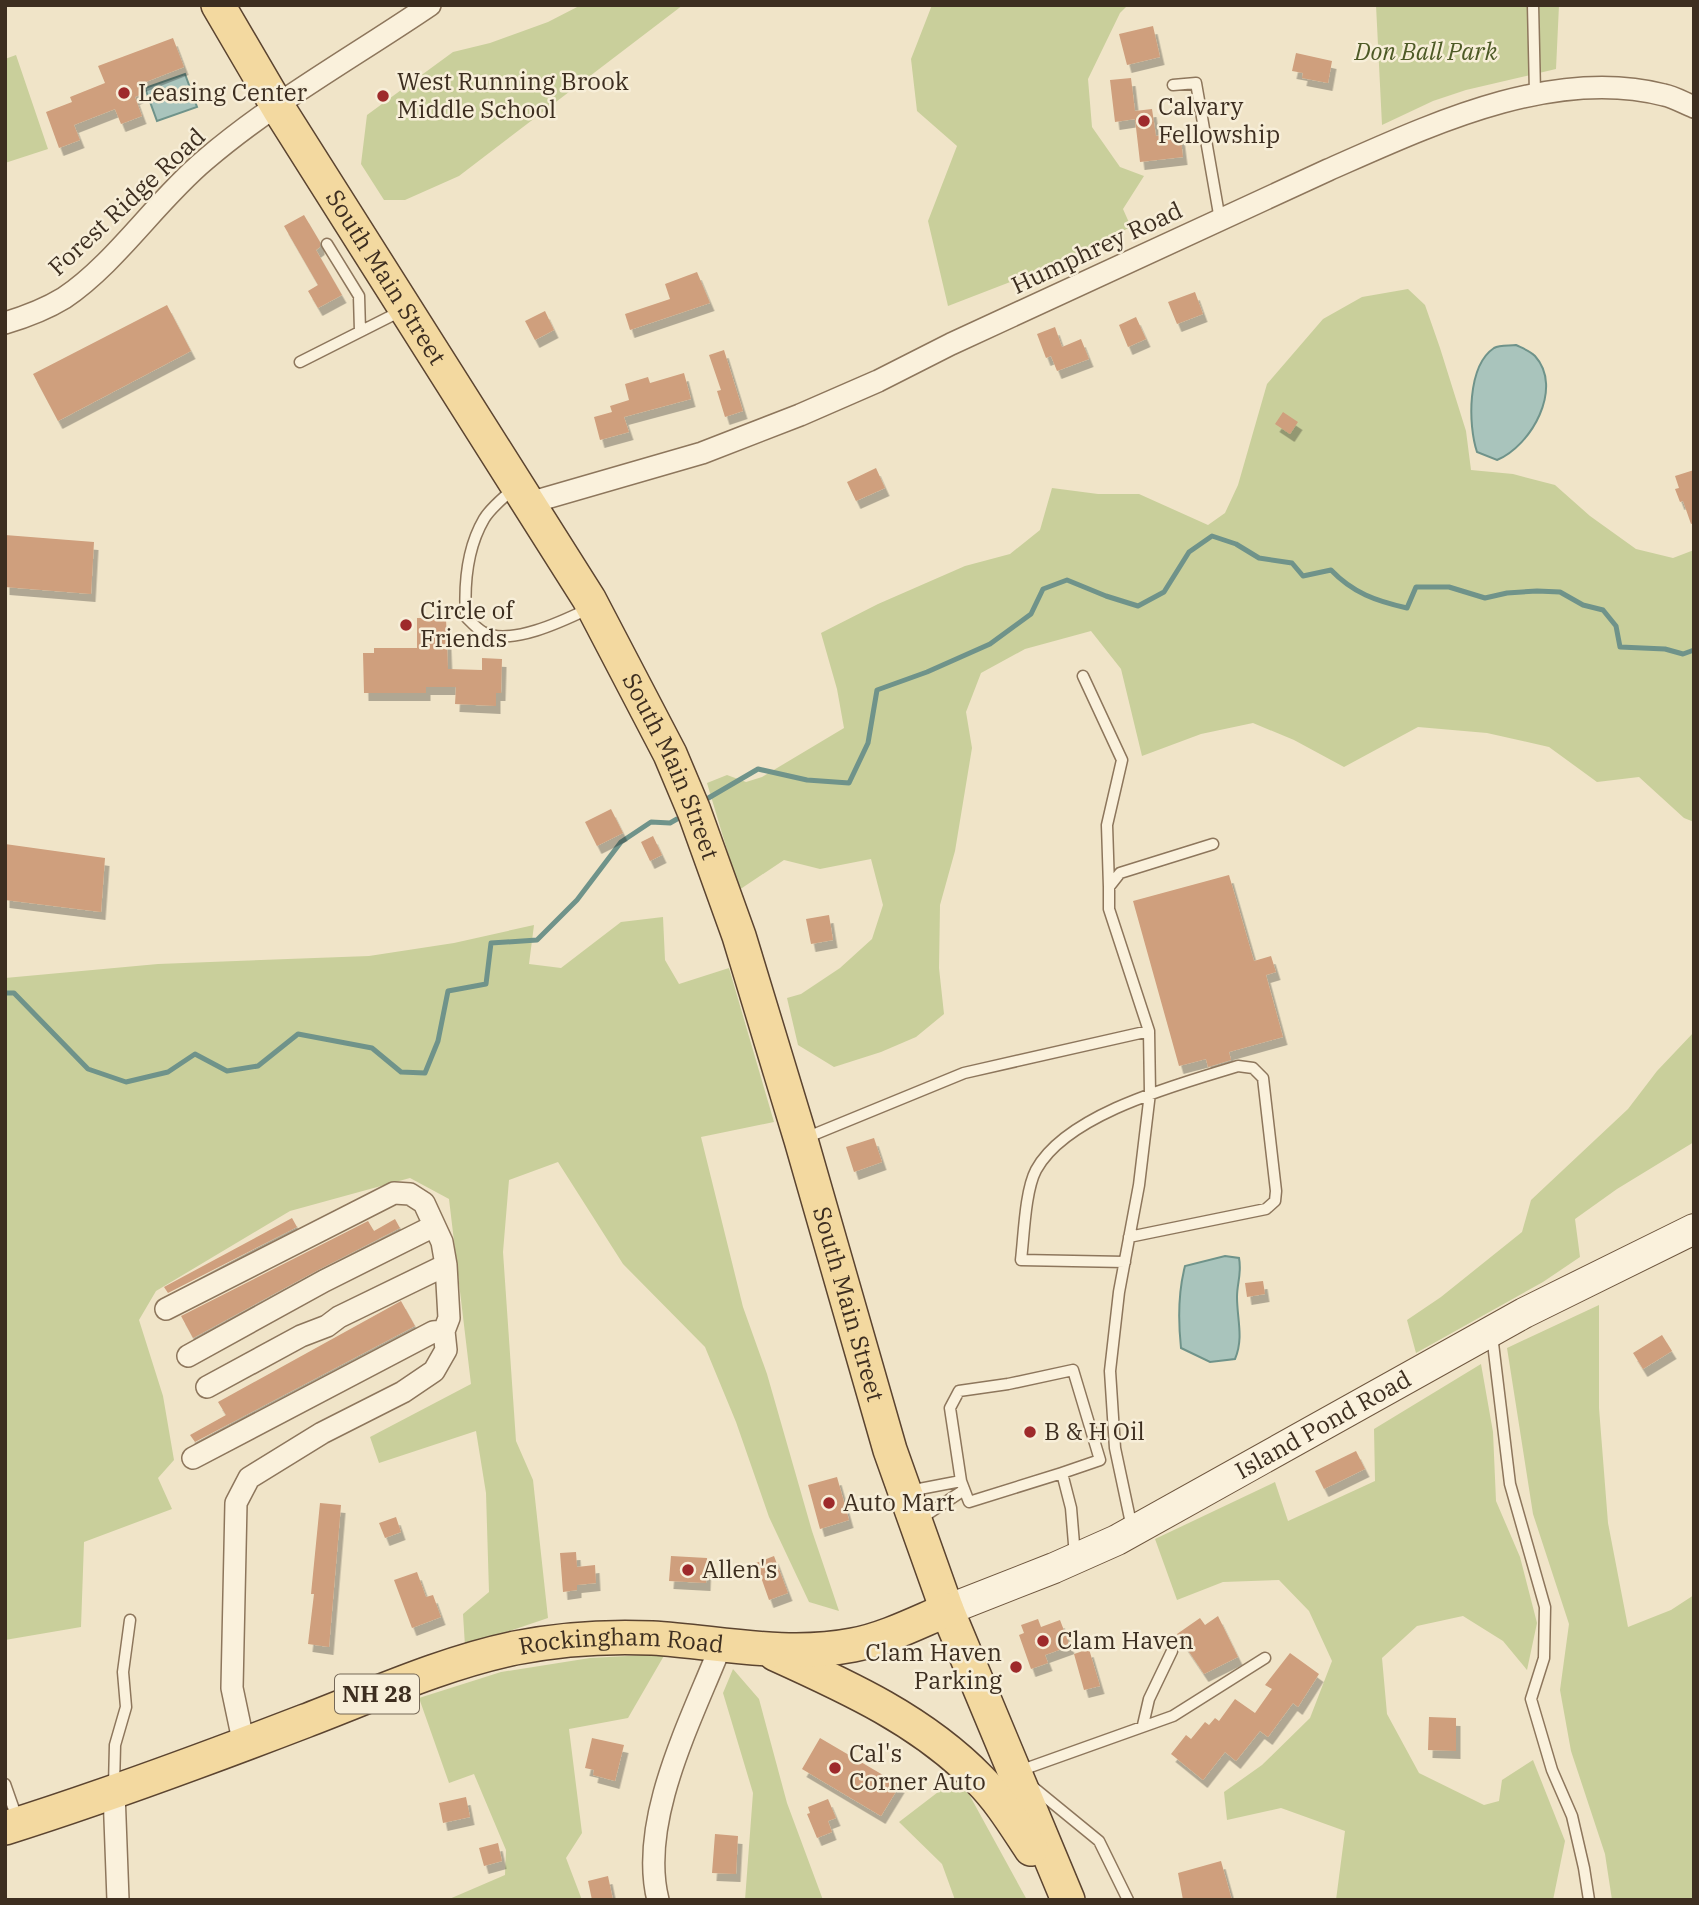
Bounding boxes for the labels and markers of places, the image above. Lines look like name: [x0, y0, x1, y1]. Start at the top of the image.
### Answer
place label: West Running Brook Middle School: [397, 65, 629, 125]
place label: Leasing Center: [138, 76, 308, 108]
marker: Leasing Center: [116, 85, 132, 101]
marker: West Running Brook Middle School: [375, 88, 391, 104]
place label: Calvary Fellowship: [1158, 90, 1280, 150]
marker: Calvary Fellowship: [1136, 113, 1152, 129]
place label: Circle of Friends: [420, 594, 515, 654]
marker: Circle of Friends: [398, 617, 414, 633]
place label: B & H Oil: [1044, 1415, 1145, 1447]
marker: B & H Oil: [1022, 1424, 1038, 1440]
place label: Auto Mart: [843, 1486, 955, 1518]
marker: Auto Mart: [821, 1495, 837, 1511]
place label: Allen's: [702, 1553, 777, 1585]
marker: Allen's: [680, 1562, 696, 1578]
place label: Clam Haven: [1057, 1624, 1194, 1656]
marker: Clam Haven: [1035, 1633, 1051, 1649]
place label: Clam Haven Parking: [865, 1636, 1002, 1696]
marker: Clam Haven Parking: [1008, 1659, 1024, 1675]
place label: Cal's Corner Auto: [849, 1737, 986, 1797]
marker: Cal's Corner Auto: [827, 1760, 843, 1776]

